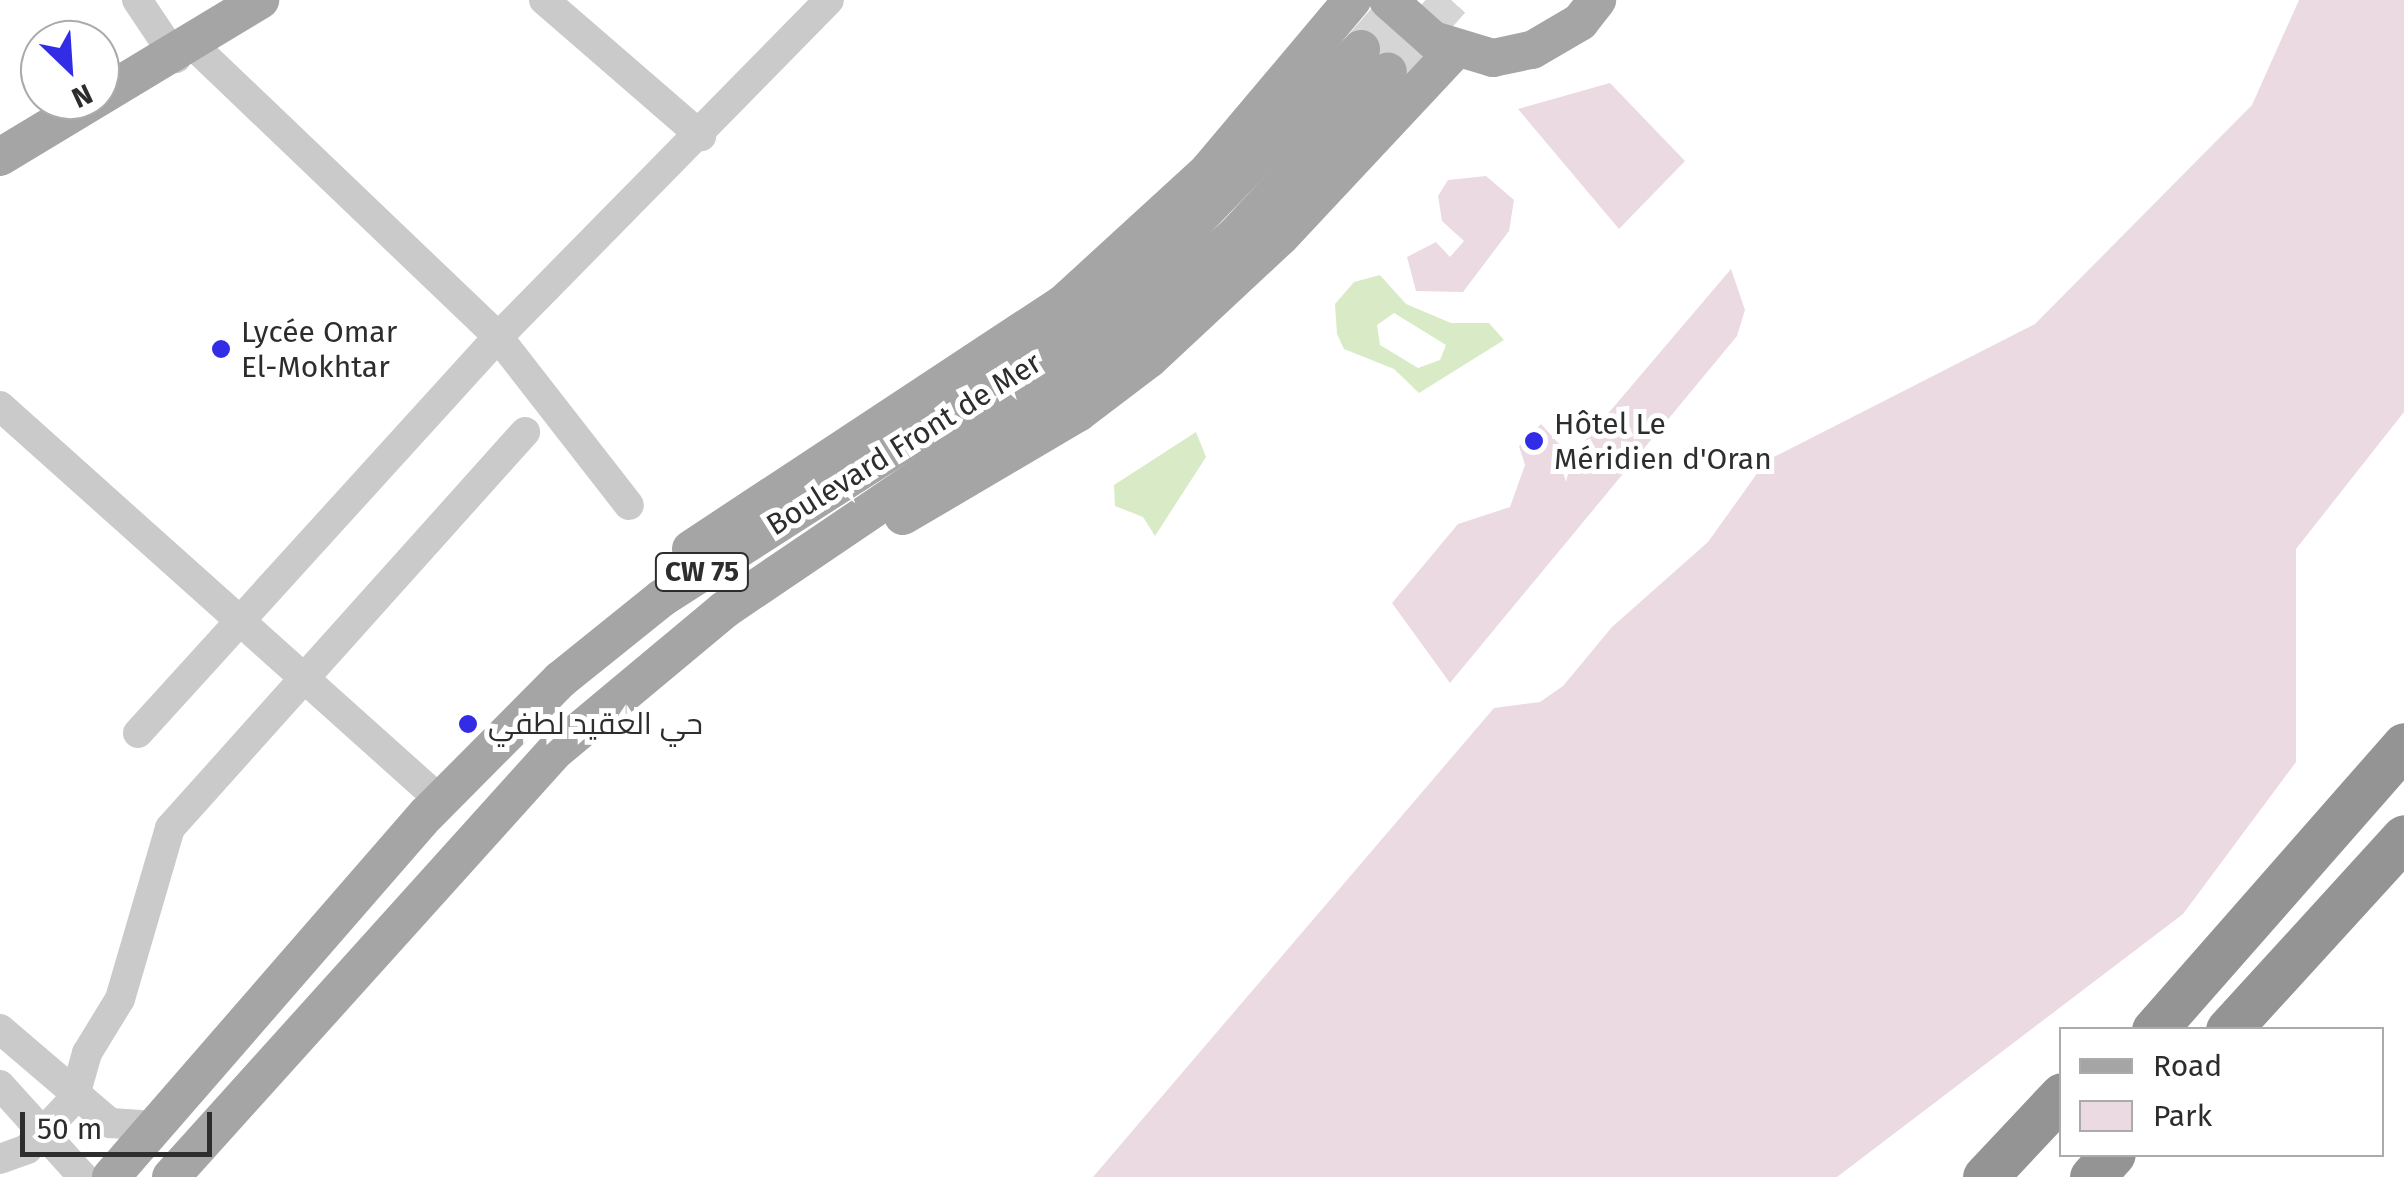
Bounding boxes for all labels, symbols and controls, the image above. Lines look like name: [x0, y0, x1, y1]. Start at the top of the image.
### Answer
north arrow: [20, 20, 120, 120]
text: N: [67, 77, 97, 115]
place label: Lycée Omar El-Mokhtar: [241, 314, 397, 384]
marker: Lycée Omar El-Mokhtar: [210, 338, 232, 360]
street label: Boulevard Front de Mer: [760, 345, 1048, 543]
place label: Hôtel Le Méridien d'Oran: [1554, 406, 1772, 476]
marker: Hôtel Le Méridien d'Oran: [1523, 430, 1545, 452]
road number: CW 75: [654, 549, 750, 595]
place label: حي العقيد لطفي: [488, 706, 703, 742]
marker: حي العقيد لطفي: [457, 713, 479, 735]
legend: [2059, 1027, 2384, 1157]
text: Road: [2153, 1048, 2222, 1084]
scale bar: [25, 1092, 218, 1154]
text: Park: [2153, 1098, 2212, 1134]
text: 50 m: [37, 1111, 102, 1147]

